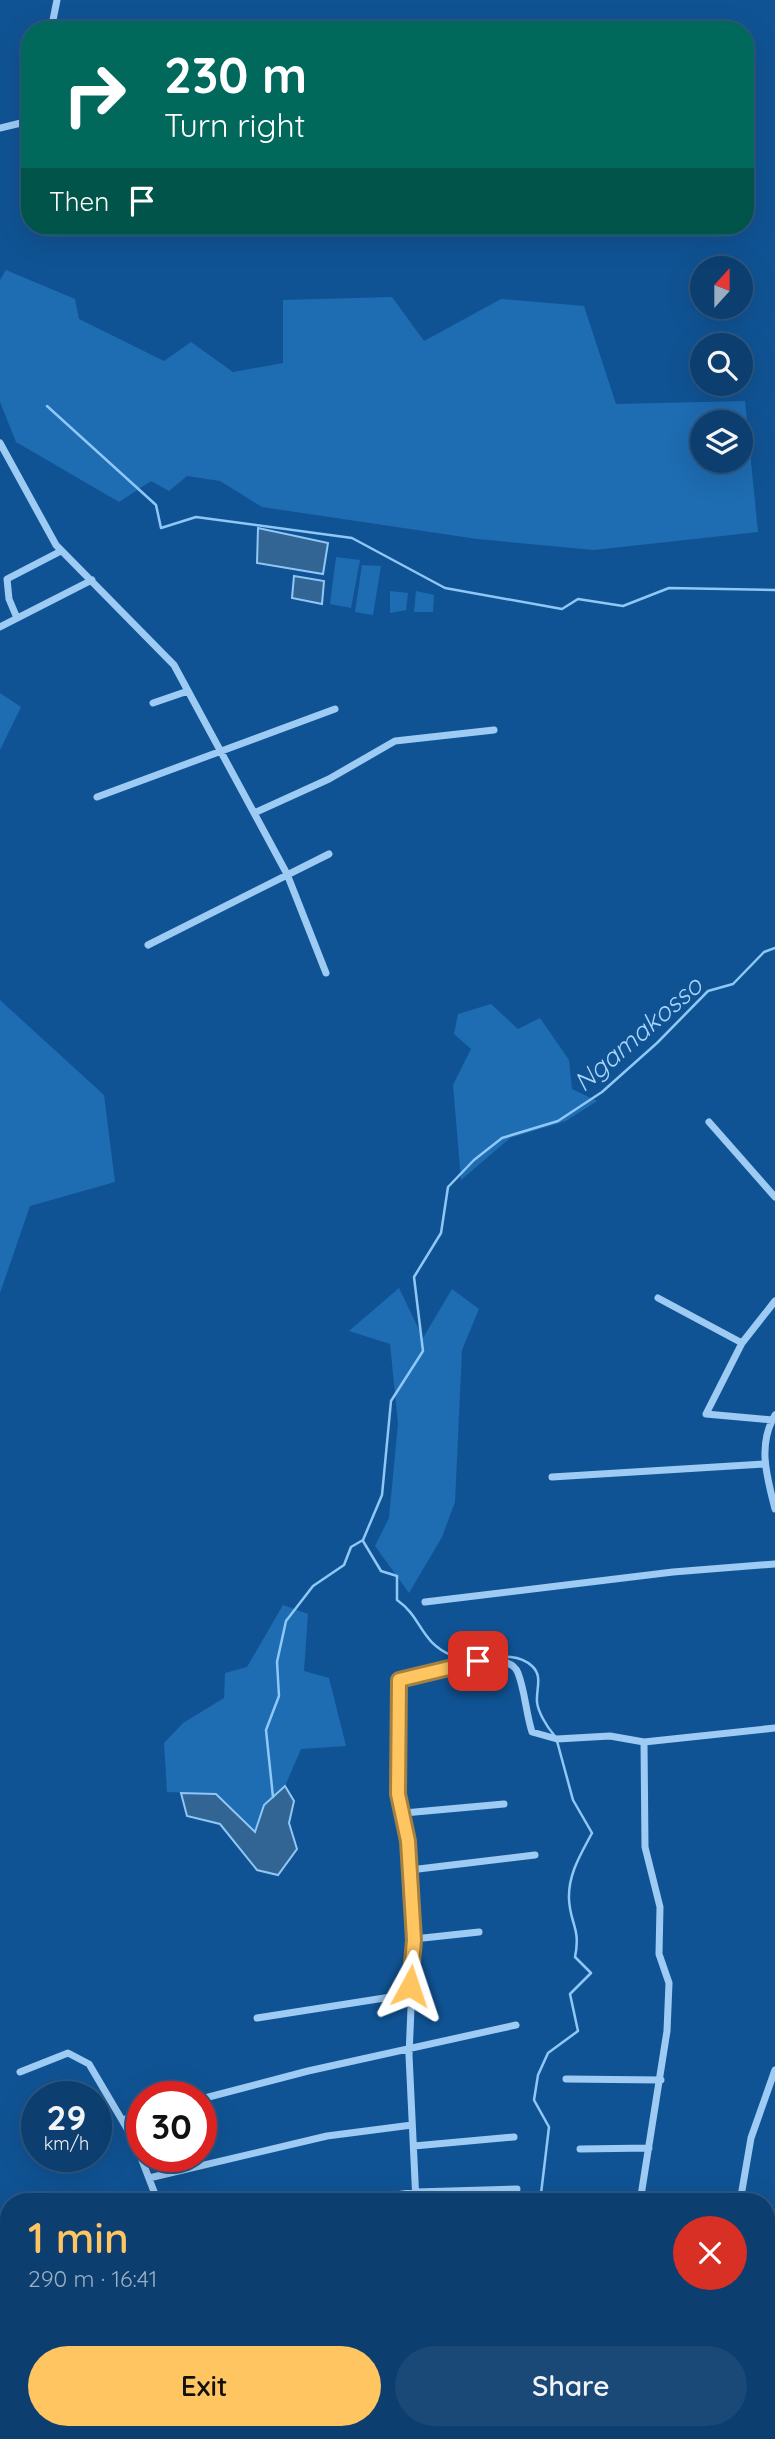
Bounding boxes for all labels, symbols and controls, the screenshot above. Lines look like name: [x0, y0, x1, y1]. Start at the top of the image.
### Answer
text: 230 m: [164, 44, 307, 105]
icon: right: [49, 49, 140, 140]
text: Turn right: [164, 105, 305, 145]
icon: arrive: [123, 182, 161, 220]
text: Then: [49, 185, 109, 218]
north arrow: [690, 256, 752, 318]
map controls: [690, 256, 753, 473]
button: search: [690, 333, 753, 396]
button: layers: [690, 410, 753, 473]
water label: Ngamakosso: [567, 968, 710, 1098]
pin: [448, 1631, 508, 1691]
icon: arrive: [459, 1642, 497, 1680]
position arrow: [373, 1949, 447, 2023]
speed limit sign: 30: [126, 2081, 217, 2172]
text: 29: [47, 2095, 86, 2139]
text: km/h: [44, 2132, 89, 2155]
text: 1 min: [28, 2211, 129, 2264]
button: close: [673, 2216, 747, 2290]
text: 290 m · 16:41: [28, 2264, 157, 2293]
button: Exit: [28, 2346, 381, 2426]
button: Share: [395, 2346, 747, 2426]

